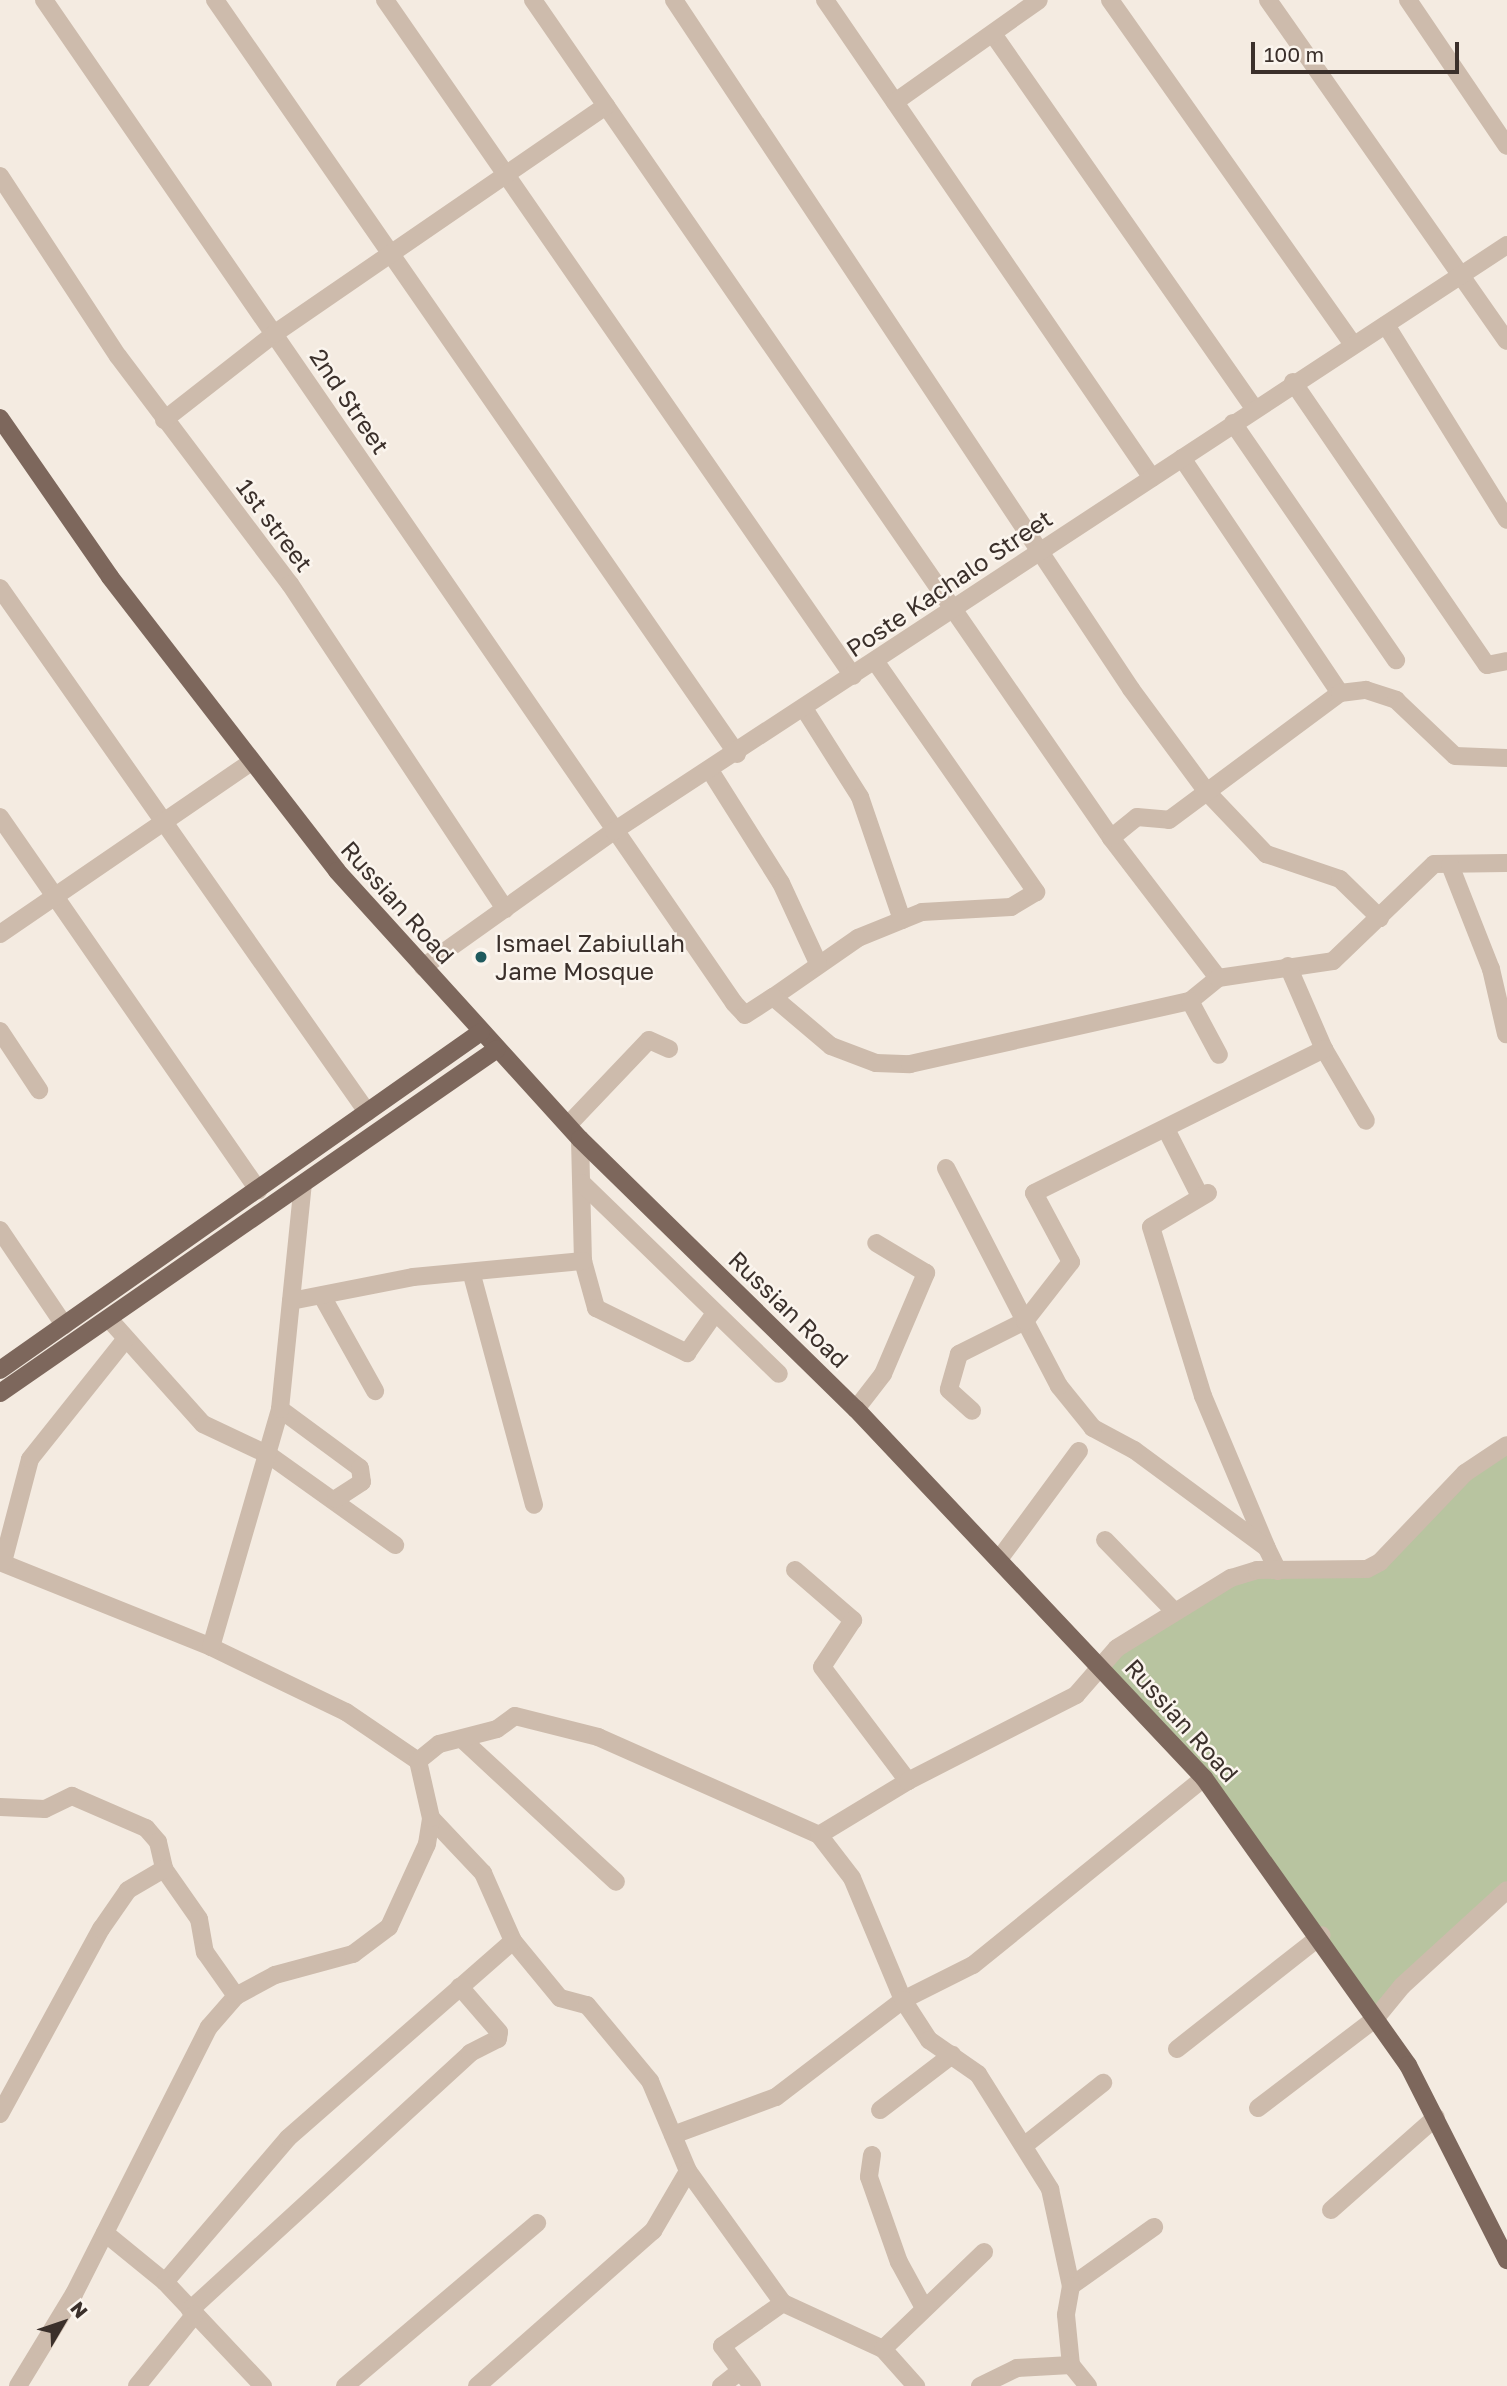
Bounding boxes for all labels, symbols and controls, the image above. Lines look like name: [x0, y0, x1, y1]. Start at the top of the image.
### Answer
scale bar: [1255, 28, 1463, 72]
text: 100 m: [1264, 41, 1324, 67]
street label: 2nd Street: [304, 343, 396, 459]
street label: 1st street: [231, 473, 319, 577]
street label: Poste Kachalo Street: [841, 503, 1057, 663]
street label: Russian Road: [335, 835, 461, 969]
place label: Ismael Zabiullah Jame Mosque: [495, 929, 685, 985]
marker: Ismael Zabiullah Jame Mosque: [473, 949, 489, 965]
street label: Russian Road: [723, 1245, 855, 1373]
street label: Russian Road: [1119, 1653, 1245, 1787]
north arrow: [28, 2288, 98, 2358]
text: N: [66, 2297, 93, 2322]

